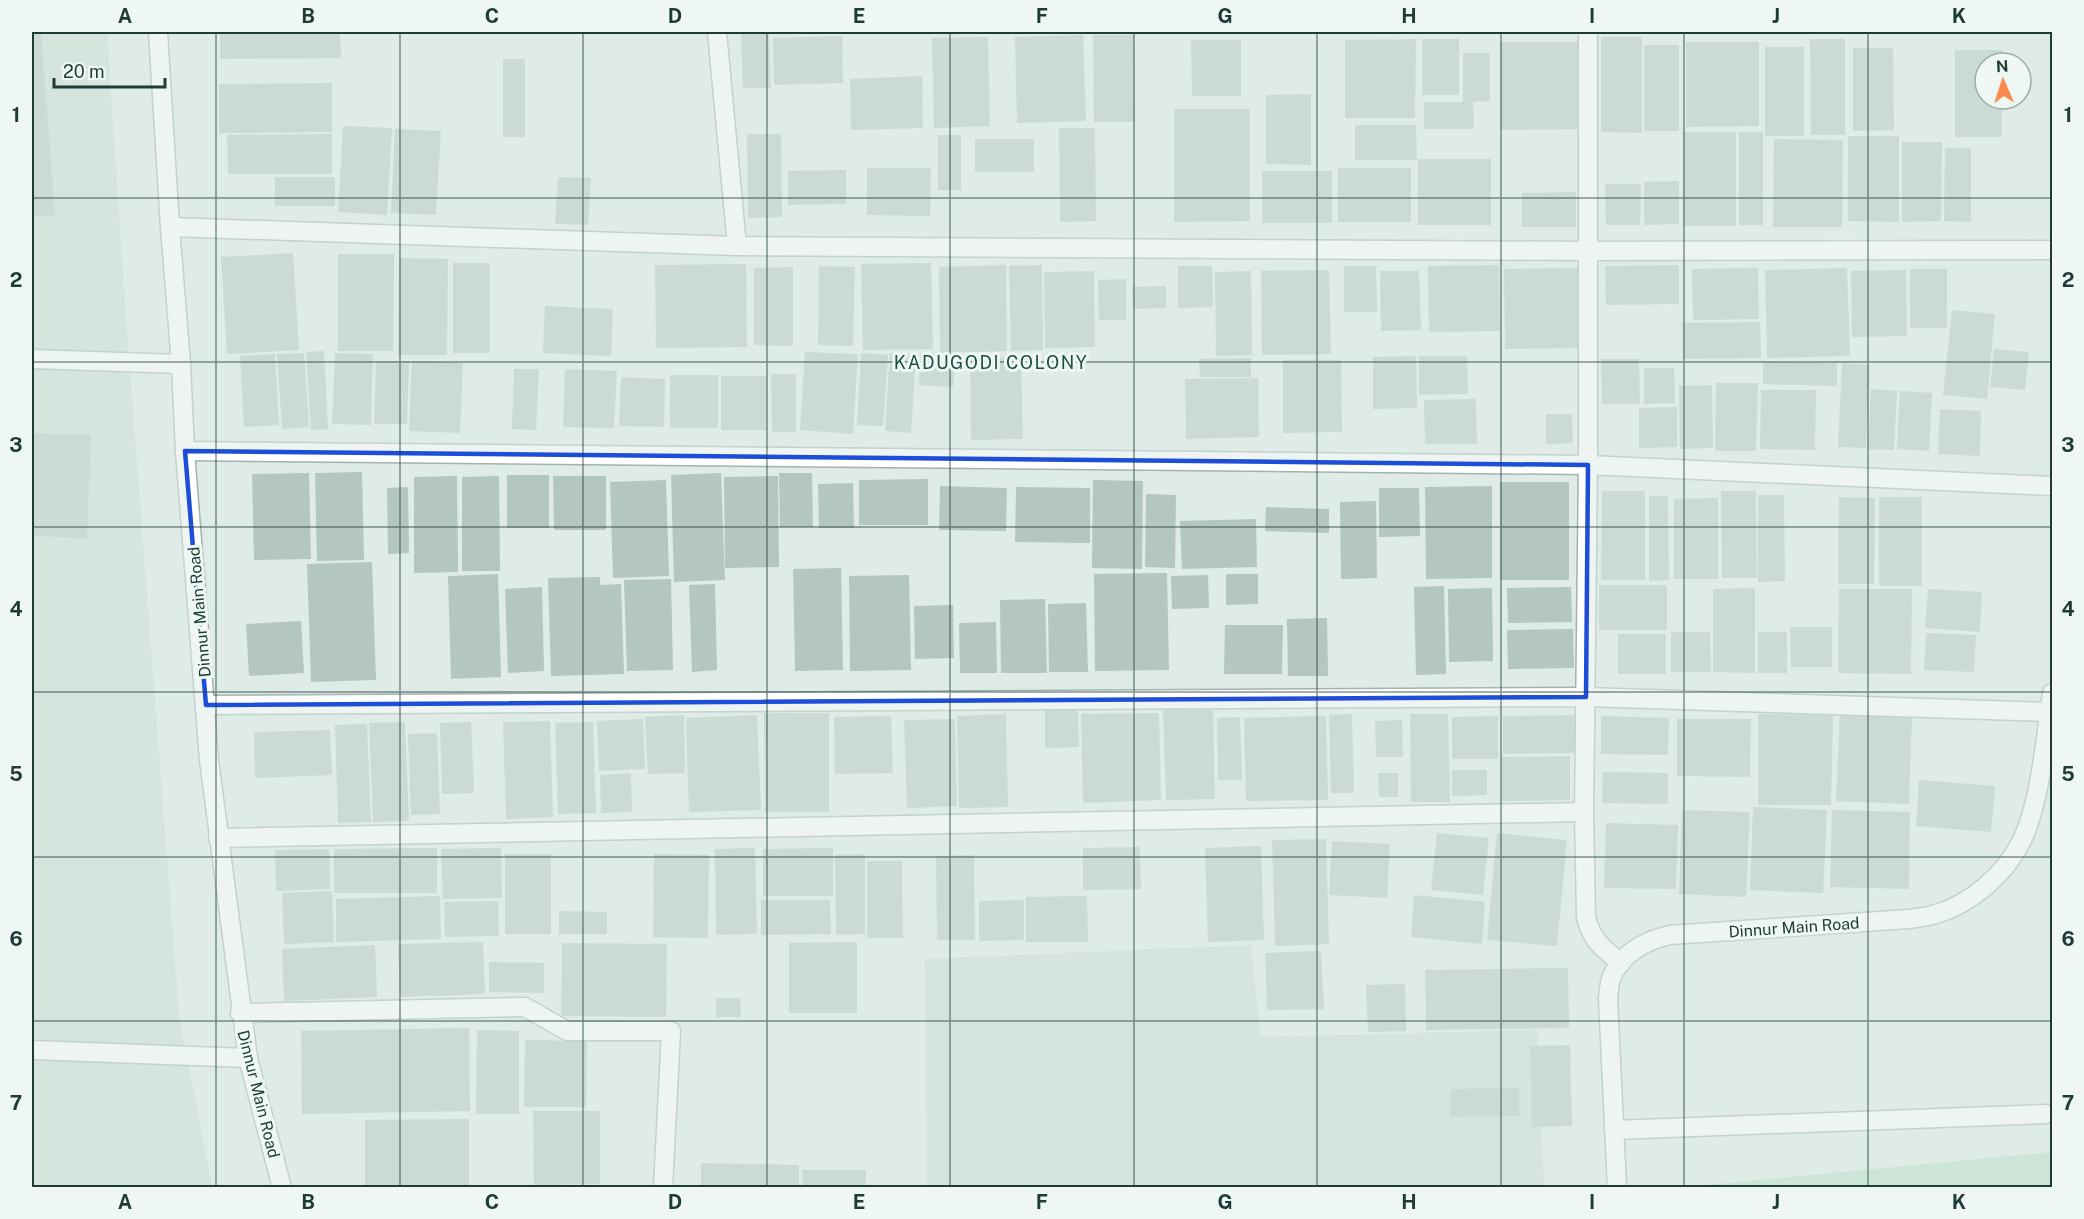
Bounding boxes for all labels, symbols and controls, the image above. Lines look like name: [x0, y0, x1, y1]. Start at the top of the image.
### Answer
text: A: [118, 4, 132, 28]
text: B: [301, 4, 315, 28]
text: C: [485, 4, 499, 28]
text: D: [668, 4, 682, 28]
text: E: [853, 4, 865, 28]
text: F: [1036, 4, 1048, 28]
text: G: [1217, 4, 1233, 28]
text: H: [1401, 4, 1417, 28]
text: I: [1589, 4, 1595, 28]
text: J: [1772, 4, 1780, 28]
text: K: [1952, 4, 1966, 28]
scale bar: [54, 51, 165, 89]
north arrow: [1973, 51, 2033, 111]
text: N: [1995, 57, 2009, 76]
text: 20 m: [63, 61, 105, 82]
text: 1: [12, 103, 20, 127]
text: 1: [2064, 103, 2072, 127]
text: 2: [10, 268, 22, 292]
text: 2: [2062, 268, 2074, 292]
district label: KADUGODI COLONY: [894, 352, 1088, 373]
text: 3: [9, 433, 23, 457]
text: 3: [2061, 433, 2075, 457]
street label: Dinnur Main Road: [184, 546, 215, 678]
text: 4: [9, 597, 23, 621]
text: 4: [2061, 597, 2075, 621]
text: 5: [9, 762, 23, 786]
text: 5: [2061, 762, 2075, 786]
street label: Dinnur Main Road: [1728, 913, 1860, 942]
text: 6: [9, 927, 23, 951]
text: 6: [2061, 927, 2075, 951]
street label: Dinnur Main Road: [233, 1028, 284, 1160]
text: 7: [10, 1091, 22, 1115]
text: 7: [2062, 1091, 2074, 1115]
text: A: [118, 1190, 132, 1214]
text: B: [301, 1190, 315, 1214]
text: C: [485, 1190, 499, 1214]
text: D: [668, 1190, 682, 1214]
text: E: [853, 1190, 865, 1214]
text: F: [1036, 1190, 1048, 1214]
text: G: [1217, 1190, 1233, 1214]
text: H: [1401, 1190, 1417, 1214]
text: I: [1589, 1190, 1595, 1214]
text: J: [1772, 1190, 1780, 1214]
text: K: [1952, 1190, 1966, 1214]

